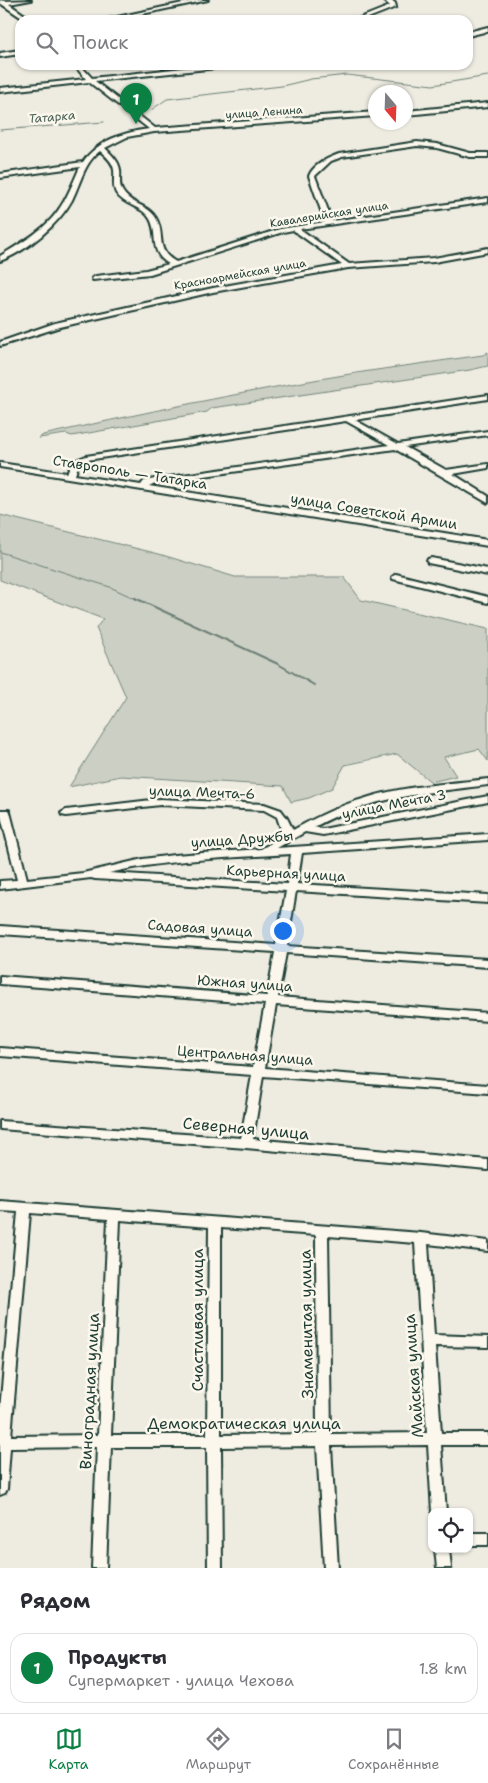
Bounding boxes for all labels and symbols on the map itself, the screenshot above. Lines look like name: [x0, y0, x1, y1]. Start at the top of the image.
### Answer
pin: 1: [120, 83, 152, 124]
north arrow: [368, 85, 413, 130]
street label: улица Ленина: [225, 102, 303, 123]
water label: Татарка: [28, 107, 76, 127]
street label: Кавалерийская улица: [269, 198, 390, 231]
street label: Красноармейская улица: [173, 255, 307, 293]
street label: Ставрополь — Татарка: [52, 451, 209, 493]
street label: улица Советской Армии: [289, 489, 459, 533]
street label: улица Мечта-6: [149, 781, 255, 803]
street label: улица Мечта 3: [340, 785, 448, 823]
street label: улица Дружбы: [190, 826, 294, 852]
street label: Карьерная улица: [226, 861, 347, 885]
street label: Садовая улица: [147, 915, 253, 941]
your location: [270, 918, 296, 944]
street label: Южная улица: [197, 971, 293, 995]
street label: Центральная улица: [176, 1041, 314, 1069]
street label: Северная улица: [182, 1113, 310, 1144]
street label: Счастливая улица: [187, 1249, 208, 1391]
street label: Знаменитая улица: [295, 1249, 318, 1399]
street label: Виноградная улица: [75, 1312, 104, 1470]
street label: Майская улица: [399, 1313, 428, 1439]
street label: Демократическая улица: [147, 1413, 341, 1434]

